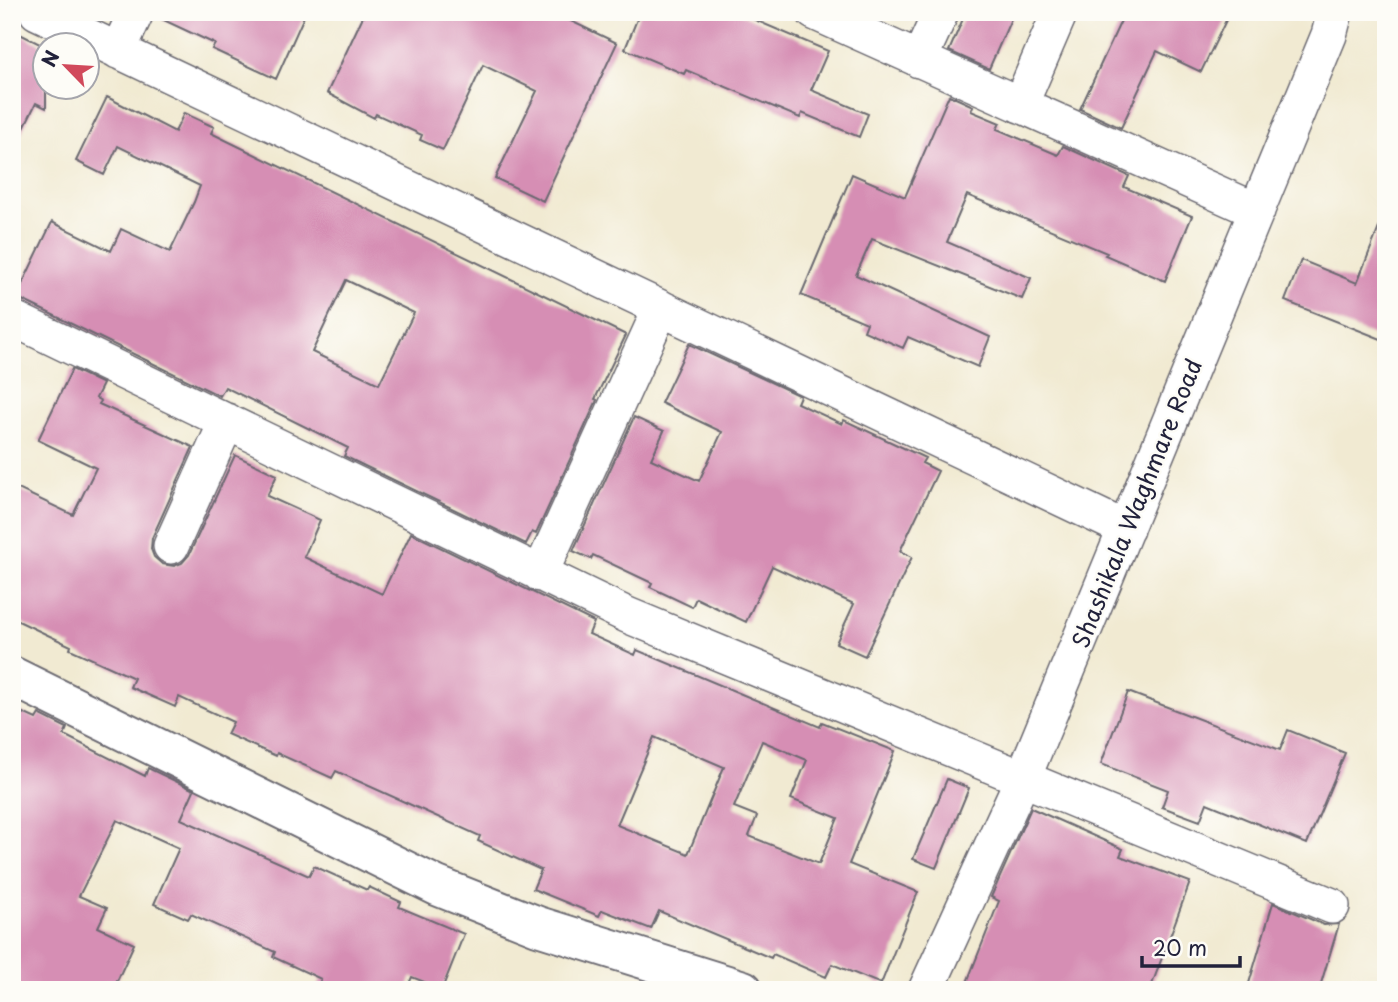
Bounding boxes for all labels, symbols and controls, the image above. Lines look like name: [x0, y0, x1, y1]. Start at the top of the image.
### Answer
north arrow: [32, 32, 102, 102]
text: N: [34, 46, 66, 71]
street label: Shashikala Waghmare Road: [1062, 353, 1210, 653]
scale bar: [1142, 925, 1240, 969]
text: 20 m: [1153, 931, 1207, 963]

